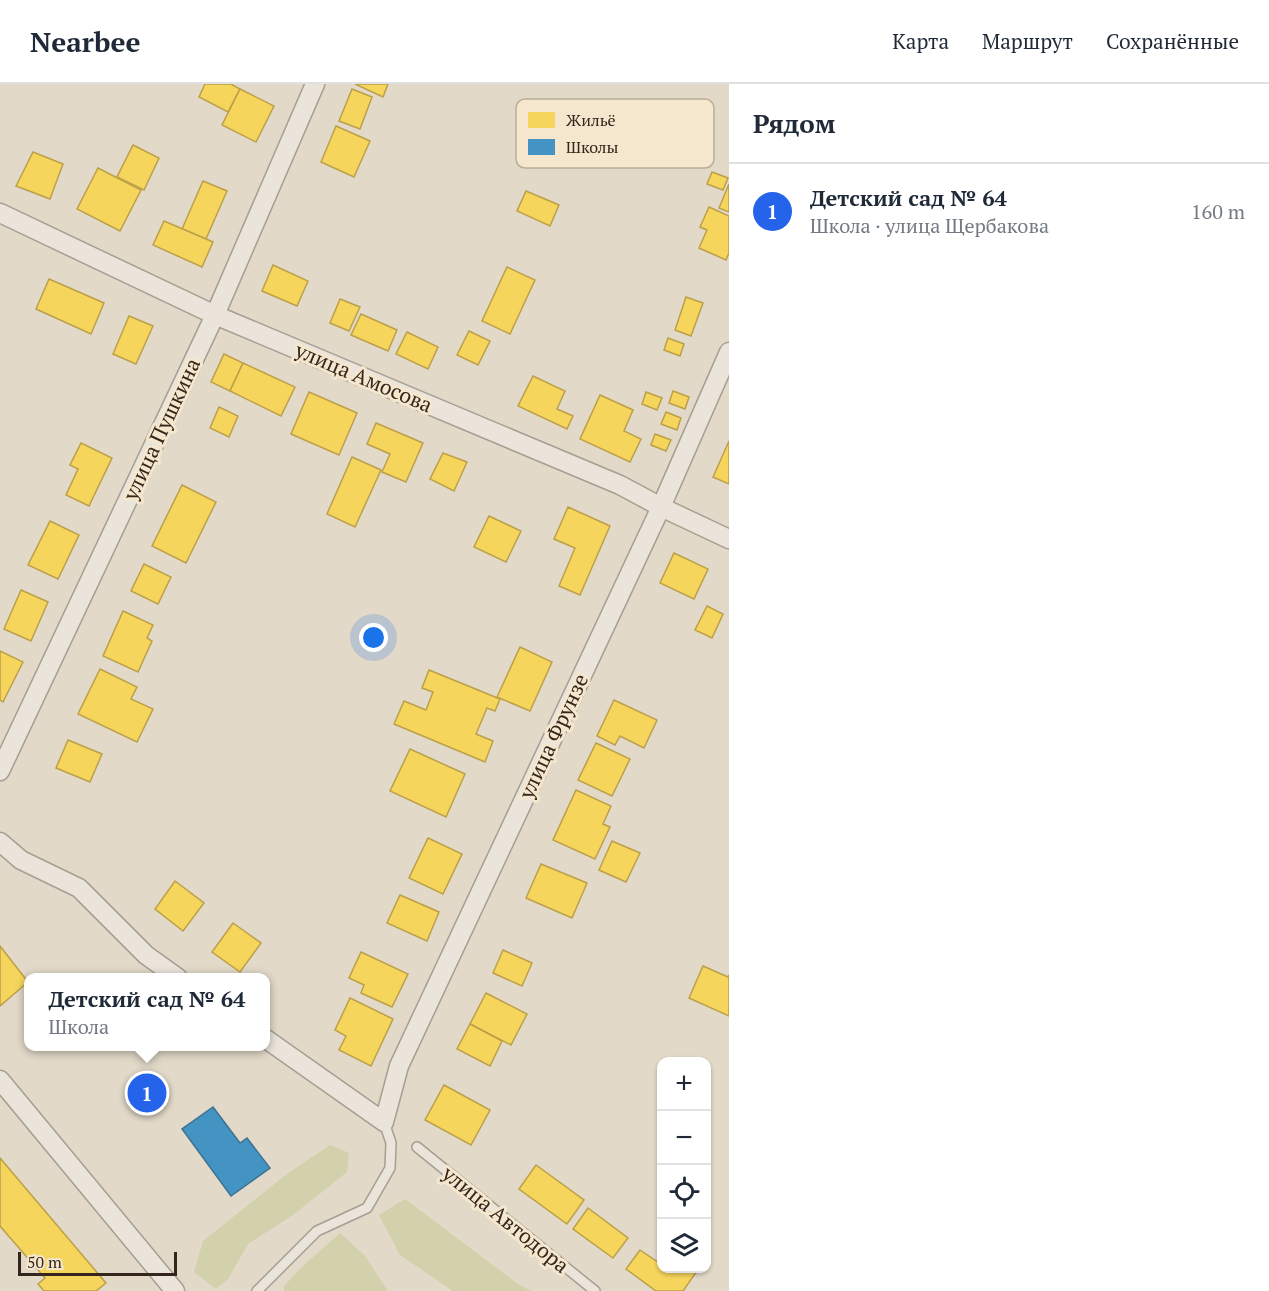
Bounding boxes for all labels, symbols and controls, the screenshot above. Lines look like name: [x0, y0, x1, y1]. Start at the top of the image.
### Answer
text: Nearbee: [30, 23, 140, 60]
text: Карта: [892, 27, 949, 55]
text: Маршрут: [982, 27, 1073, 55]
text: Сохранённые: [1106, 27, 1239, 55]
legend: [516, 99, 714, 168]
text: Рядом: [753, 106, 836, 140]
text: Жильё: [566, 109, 616, 131]
text: Школы: [566, 136, 618, 158]
text: Детский сад № 64: [810, 183, 1007, 212]
text: 1: [767, 198, 778, 225]
text: 160 m: [1191, 198, 1245, 225]
text: Школа · улица Щербакова: [810, 212, 1049, 239]
street label: улица Амосова: [290, 335, 437, 419]
street label: улица Пушкина: [115, 353, 206, 506]
your location: [359, 623, 388, 652]
street label: улица Фрунзе: [511, 669, 594, 804]
popup: [24, 973, 270, 1051]
text: Детский сад № 64: [49, 984, 246, 1013]
text: Школа: [49, 1013, 109, 1040]
map controls: [657, 1057, 711, 1273]
button: +: [657, 1057, 711, 1111]
pin: 1: [128, 1070, 166, 1116]
button: −: [657, 1111, 711, 1165]
street label: улица Автодора: [436, 1159, 576, 1279]
button: locate: [657, 1165, 711, 1219]
button: layers: [657, 1219, 711, 1273]
scale bar: [18, 1249, 177, 1276]
text: 50 m: [27, 1251, 62, 1273]

